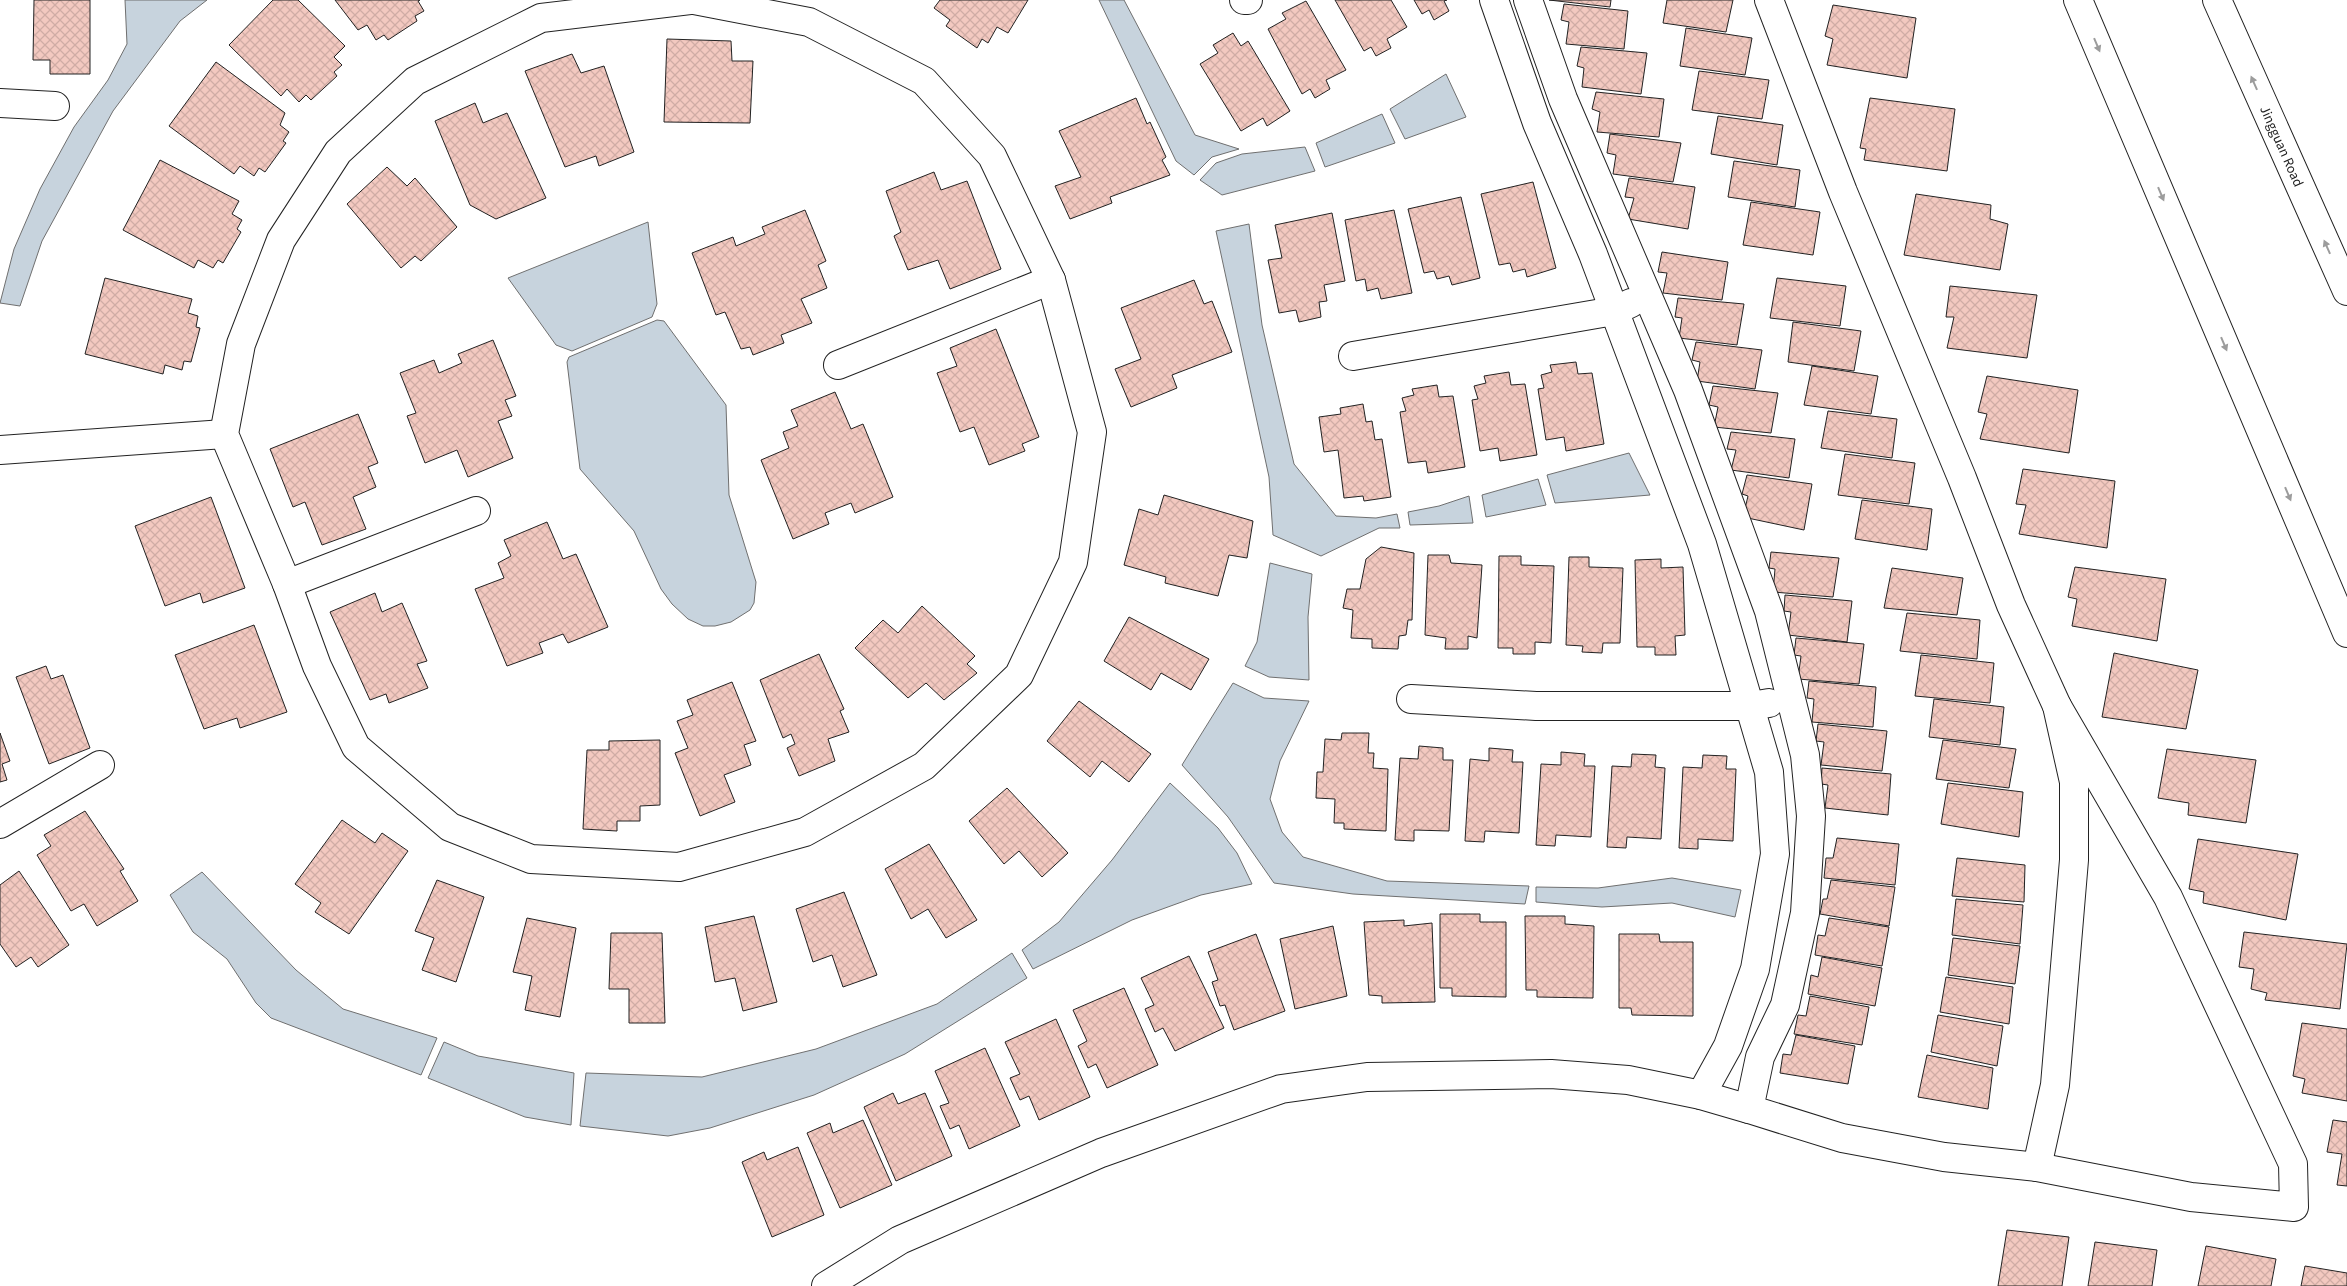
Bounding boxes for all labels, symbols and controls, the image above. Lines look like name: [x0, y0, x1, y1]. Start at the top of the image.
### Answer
one-way arrow: [2094, 38, 2102, 52]
one-way arrow: [2250, 76, 2258, 90]
street label: Jingguan Road: [2254, 103, 2308, 190]
one-way arrow: [2157, 187, 2165, 202]
one-way arrow: [2323, 240, 2331, 254]
one-way arrow: [2221, 337, 2229, 351]
one-way arrow: [2284, 487, 2292, 501]

